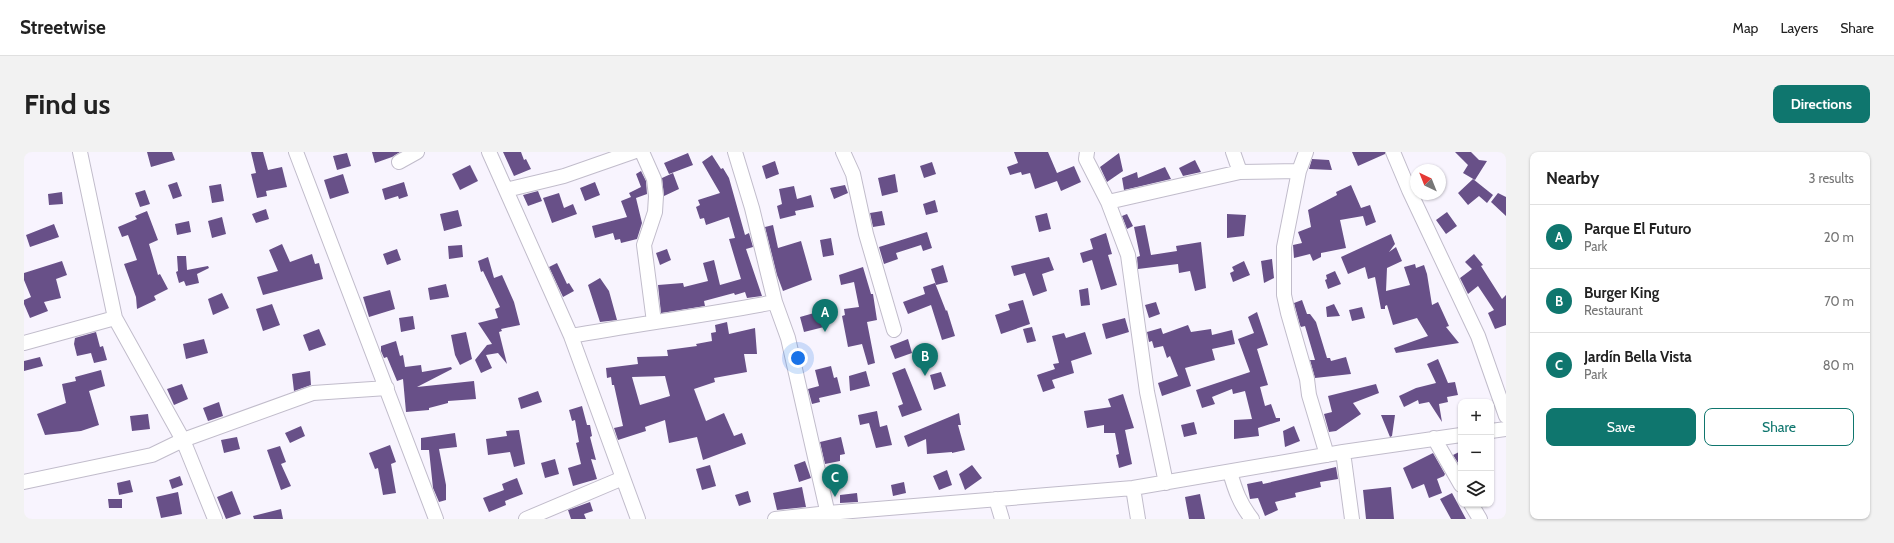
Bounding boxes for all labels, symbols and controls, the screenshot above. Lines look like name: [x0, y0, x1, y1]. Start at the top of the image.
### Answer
text: Streetwise: [20, 16, 106, 39]
text: Map: [1733, 19, 1758, 37]
text: Layers: [1780, 19, 1818, 37]
text: Share: [1840, 19, 1874, 37]
button: Directions: [1773, 85, 1870, 123]
text: Find us: [24, 87, 110, 121]
north arrow: [1410, 164, 1446, 200]
text: Nearby: [1546, 168, 1599, 188]
text: 3 results: [1808, 170, 1854, 186]
text: Parque El Futuro: [1584, 220, 1691, 238]
text: A: [1555, 229, 1563, 245]
text: 20 m: [1824, 229, 1854, 245]
text: Park: [1584, 238, 1607, 254]
text: Burger King: [1584, 284, 1659, 302]
text: B: [1555, 293, 1563, 309]
text: 70 m: [1824, 293, 1854, 309]
pin: A: [812, 299, 838, 332]
text: Restaurant: [1584, 302, 1643, 318]
pin: B: [912, 343, 938, 376]
your location: [788, 348, 808, 368]
text: Jardín Bella Vista: [1584, 348, 1692, 366]
text: C: [1555, 357, 1563, 373]
text: 80 m: [1823, 357, 1854, 373]
text: Park: [1584, 366, 1607, 382]
map controls: [1458, 399, 1494, 507]
button: +: [1458, 399, 1494, 435]
button: Save: [1546, 408, 1696, 446]
button: Share: [1704, 408, 1854, 446]
button: −: [1458, 435, 1494, 471]
pin: C: [822, 464, 848, 497]
button: layers: [1458, 471, 1494, 507]

